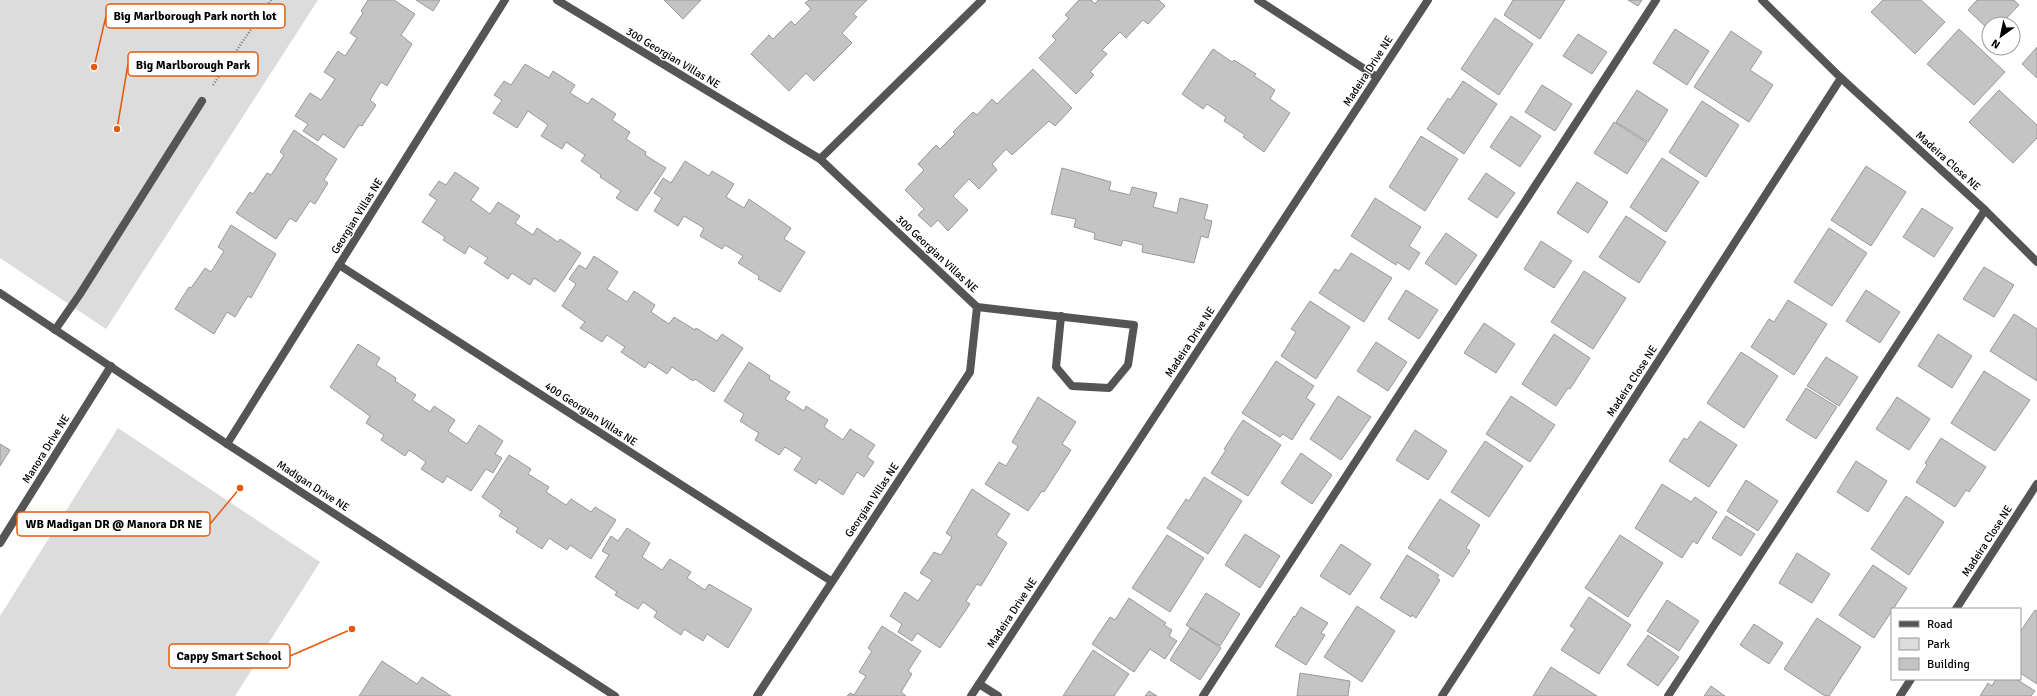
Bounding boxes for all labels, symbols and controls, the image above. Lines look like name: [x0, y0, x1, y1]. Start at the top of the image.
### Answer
callout: Big Marlborough Park north lot: [106, 4, 285, 28]
text: Big Marlborough Park north lot: [113, 9, 277, 24]
north arrow: [1981, 16, 2021, 56]
street label: 300 Georgian Villas NE: [624, 25, 722, 91]
street label: Madeira Drive NE: [1340, 33, 1396, 109]
text: N: [1989, 36, 2003, 52]
callout: Big Marlborough Park: [128, 52, 258, 76]
text: Big Marlborough Park: [136, 58, 251, 73]
street label: Madeira Close NE: [1913, 129, 1983, 193]
street label: Georgian Villas NE: [328, 176, 386, 256]
street label: 300 Georgian Villas NE: [893, 213, 981, 295]
street label: Madeira Drive NE: [1162, 304, 1218, 380]
street label: Madeira Close NE: [1604, 343, 1660, 419]
street label: 400 Georgian Villas NE: [542, 379, 640, 449]
street label: Manora Drive NE: [20, 412, 72, 486]
street label: Madigan Drive NE: [274, 458, 352, 514]
street label: Georgian Villas NE: [842, 460, 902, 540]
street label: Madeira Close NE: [1959, 503, 2015, 579]
callout: WB Madigan DR @ Manora DR NE: [17, 512, 210, 536]
text: WB Madigan DR @ Manora DR NE: [26, 517, 203, 532]
street label: Madeira Drive NE: [984, 575, 1040, 651]
legend: [1891, 608, 2021, 680]
text: Road: [1927, 617, 1953, 632]
text: Park: [1927, 637, 1950, 652]
callout: Cappy Smart School: [169, 644, 290, 668]
text: Cappy Smart School: [176, 649, 282, 664]
text: Building: [1927, 657, 1970, 672]

